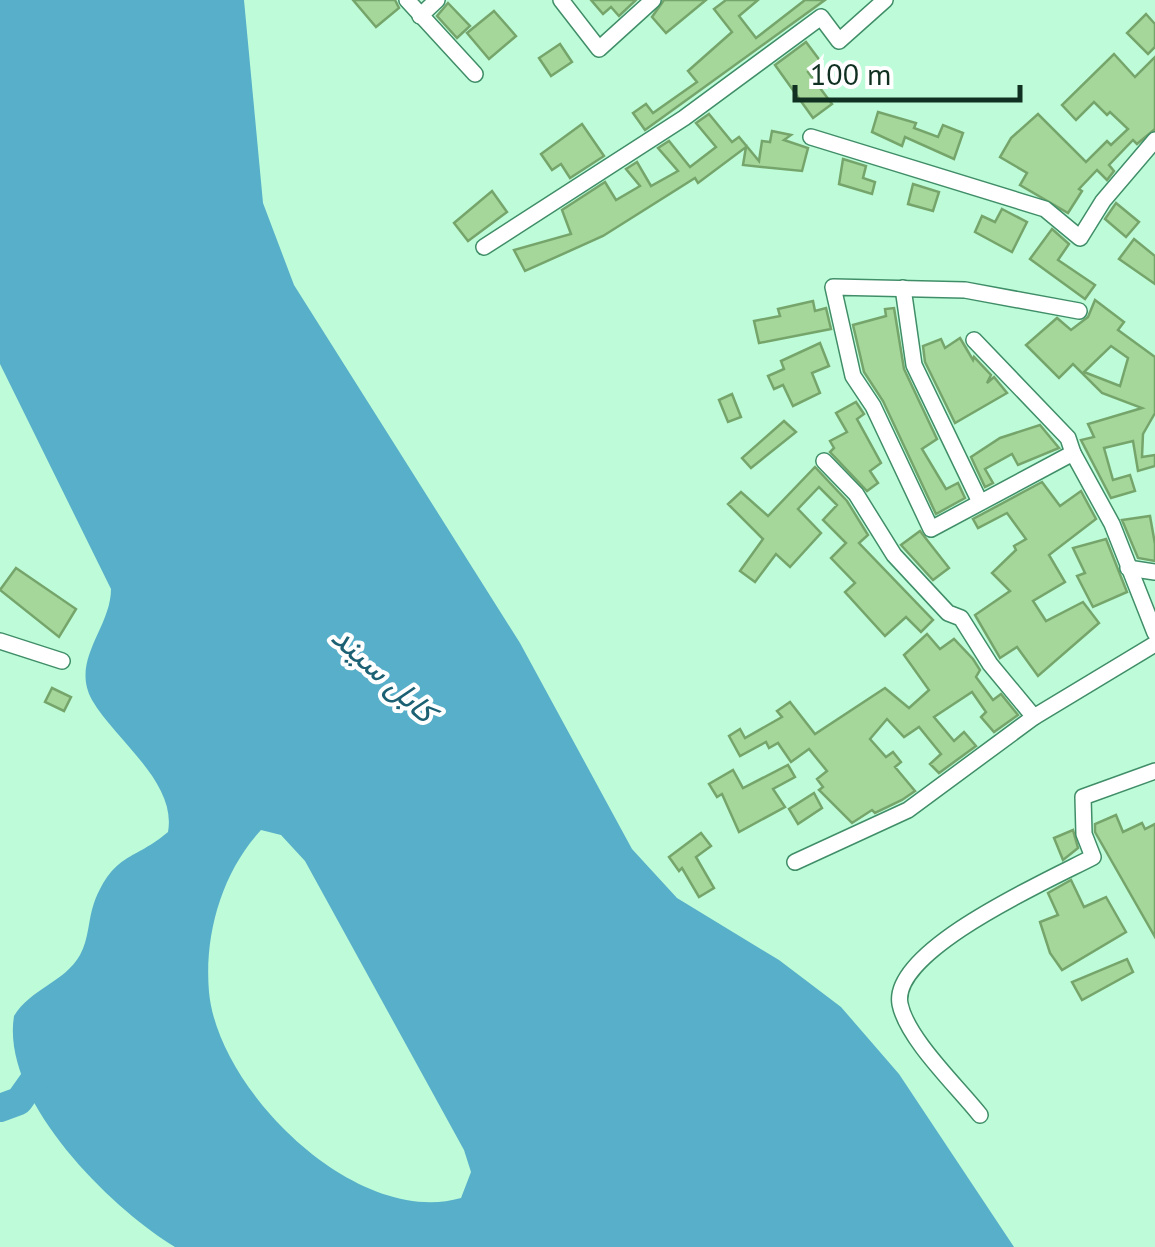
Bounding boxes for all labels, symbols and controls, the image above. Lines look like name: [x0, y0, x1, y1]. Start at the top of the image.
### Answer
scale bar: [795, 40, 1020, 102]
text: 100 m: [810, 54, 891, 93]
water label: کابل سيند: [324, 615, 449, 734]

